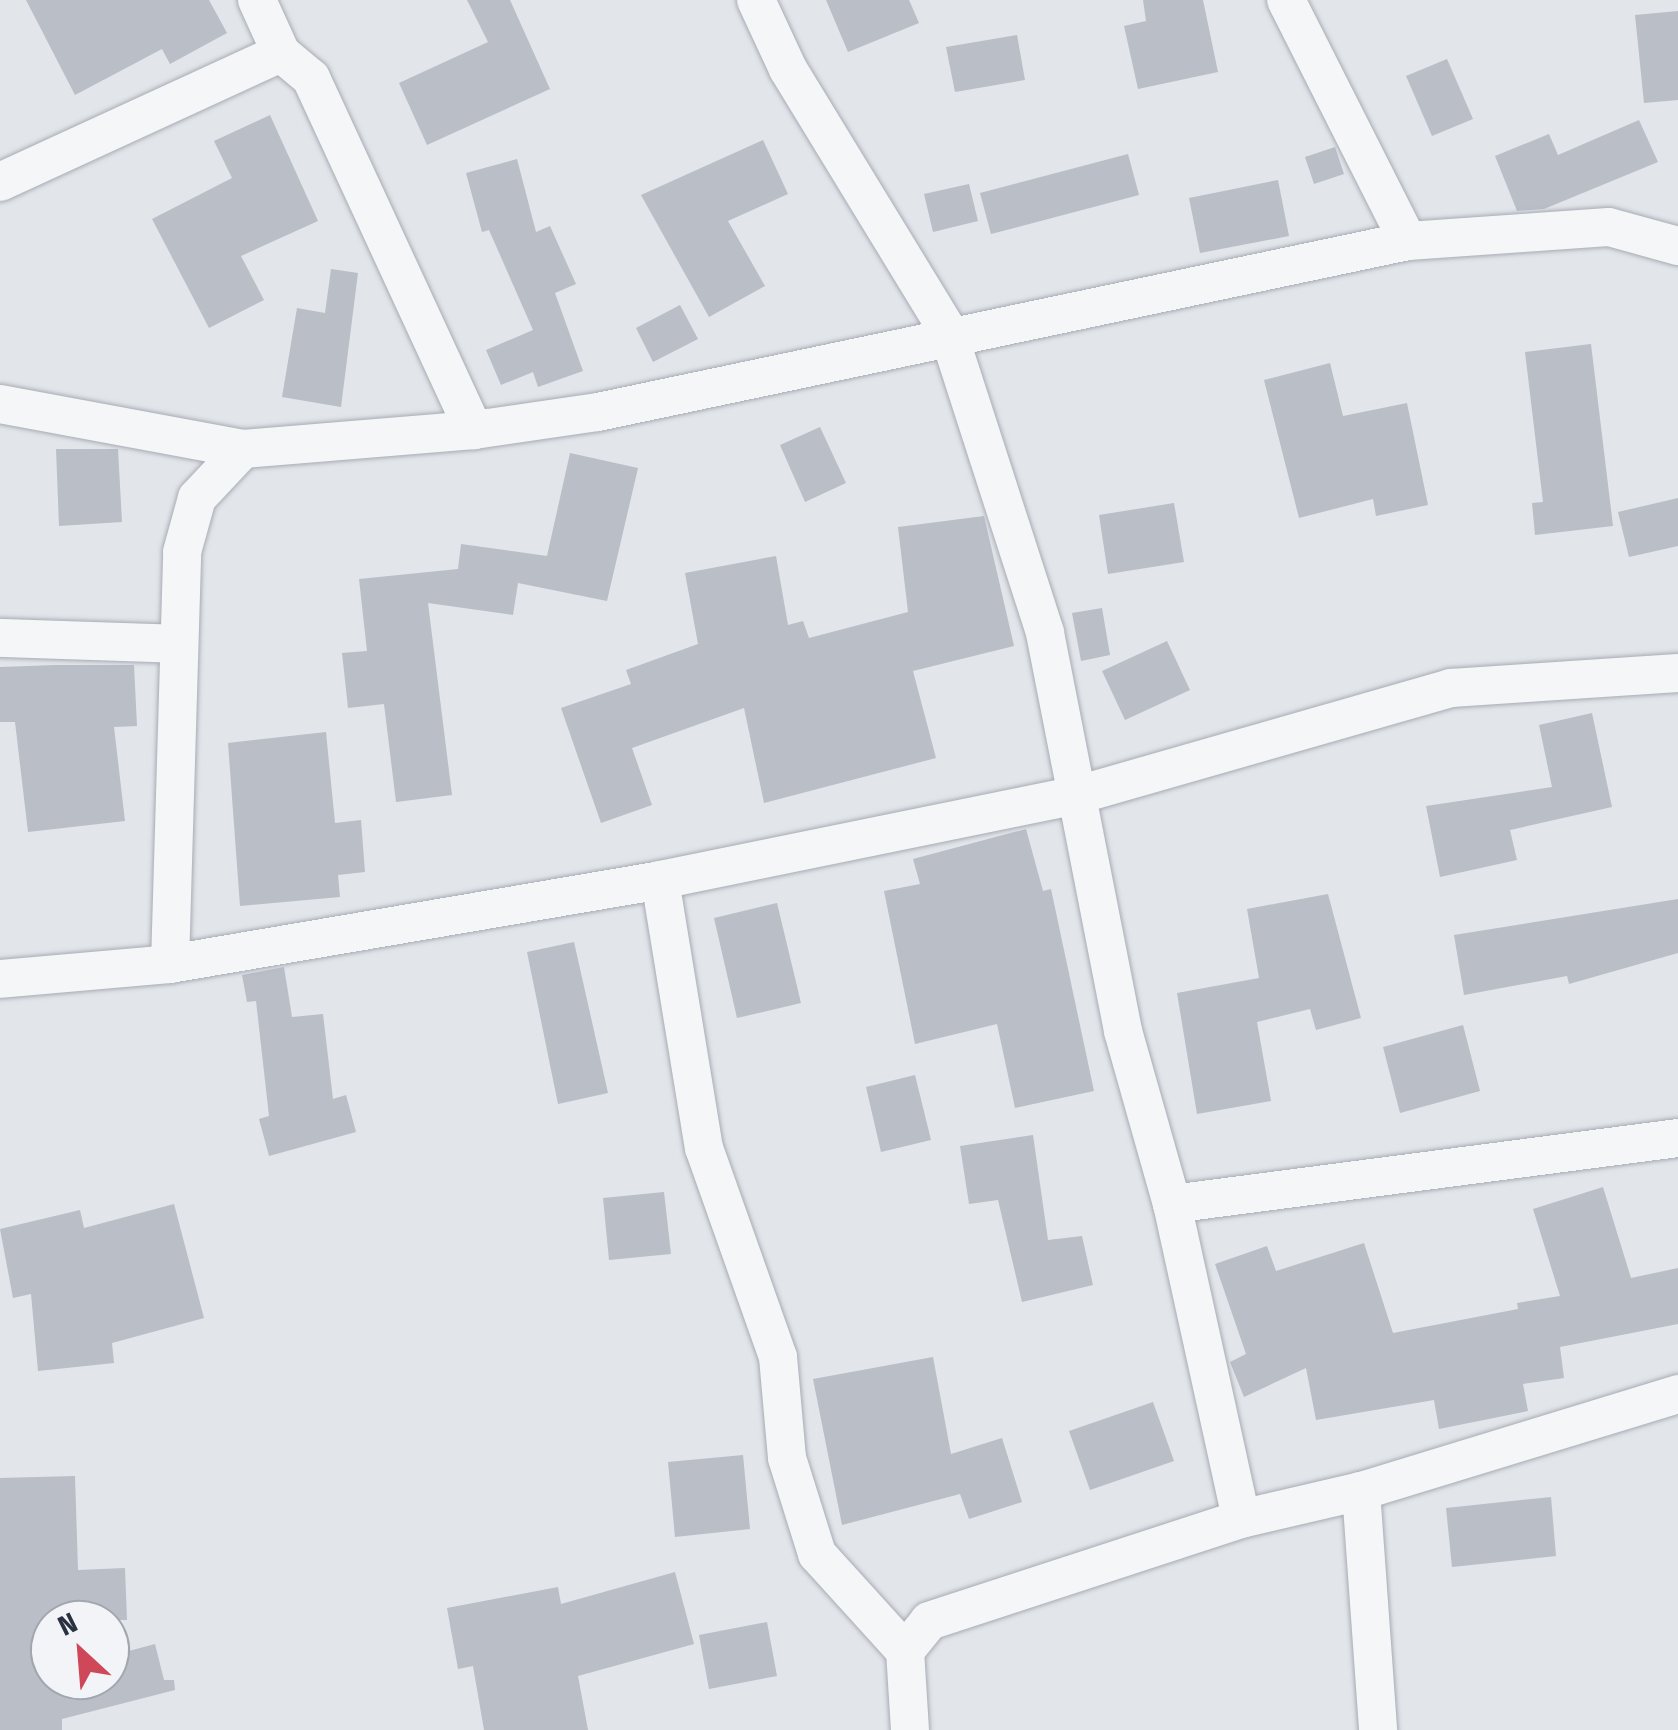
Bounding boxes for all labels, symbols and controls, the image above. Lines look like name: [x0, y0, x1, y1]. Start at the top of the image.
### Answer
north arrow: [30, 1600, 130, 1700]
text: N: [53, 1606, 82, 1643]

